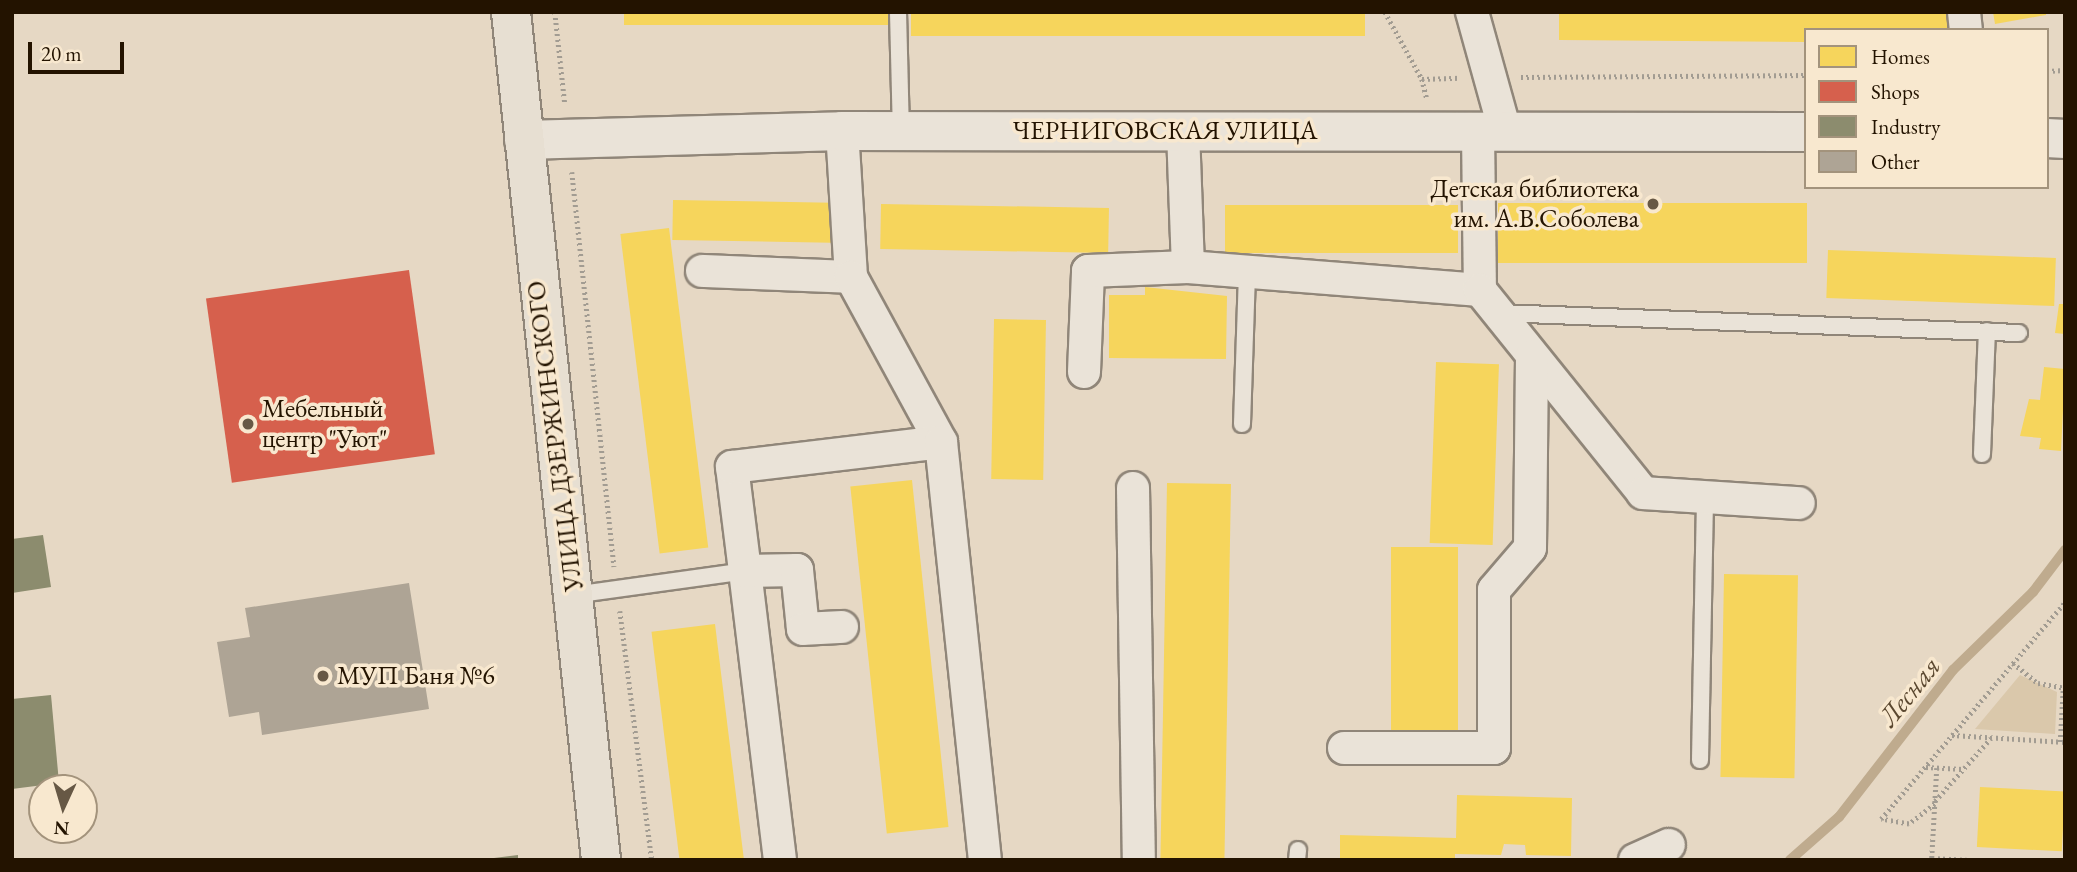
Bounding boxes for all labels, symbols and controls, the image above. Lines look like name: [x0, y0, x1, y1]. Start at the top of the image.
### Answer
scale bar: [32, 28, 128, 72]
legend: [1804, 28, 2049, 189]
text: 20 m: [41, 40, 82, 67]
text: Homes: [1871, 43, 1930, 70]
text: Shops: [1871, 78, 1920, 105]
text: Industry: [1871, 113, 1941, 140]
street label: ЧЕРНИГОВСКАЯ УЛИЦА: [1012, 115, 1318, 147]
text: Other: [1871, 148, 1920, 175]
place label: Детская библиотека им. А.В.Соболева: [1430, 173, 1639, 234]
marker: Детская библиотека им. А.В.Соболева: [1645, 196, 1661, 212]
street label: УЛИЦА ДЗЕРЖИНСКОГО: [520, 279, 590, 593]
place label: Мебельный центр "Уют": [262, 393, 388, 454]
marker: Мебельный центр "Уют": [240, 416, 256, 432]
water label: Лесная: [1871, 650, 1947, 732]
place label: МУП Баня №6: [337, 660, 495, 692]
marker: МУП Баня №6: [315, 668, 331, 684]
north arrow: [28, 774, 98, 844]
text: N: [53, 815, 70, 841]

